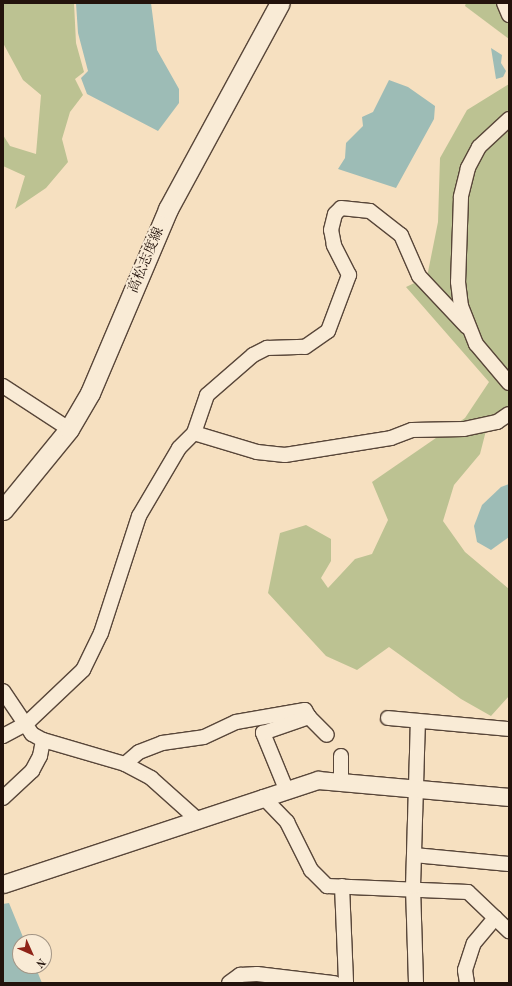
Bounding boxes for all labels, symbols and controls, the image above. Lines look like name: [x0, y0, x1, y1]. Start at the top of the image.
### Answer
street label: 高松志度線: [125, 225, 167, 295]
north arrow: [12, 934, 52, 974]
text: N: [33, 955, 47, 969]

